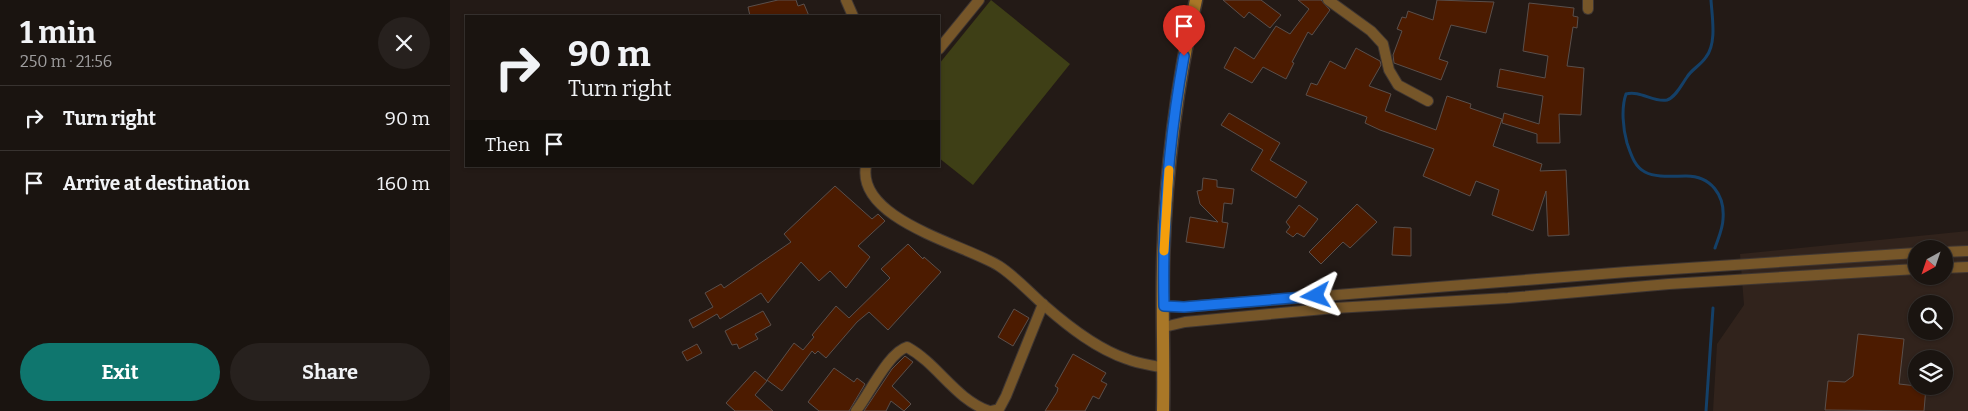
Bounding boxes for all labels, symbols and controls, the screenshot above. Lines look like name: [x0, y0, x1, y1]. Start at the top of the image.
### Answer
pin: [1163, 5, 1205, 56]
icon: arrive: [1170, 12, 1198, 40]
text: 1 min: [20, 15, 96, 51]
button: close: [378, 17, 430, 69]
text: 90 m: [568, 33, 651, 75]
icon: right: [485, 35, 550, 100]
text: 250 m · 21:56: [20, 52, 112, 71]
text: Turn right: [568, 75, 671, 102]
icon: right: [20, 104, 48, 132]
text: Turn right: [63, 107, 156, 130]
text: 90 m: [385, 107, 430, 130]
icon: arrive: [540, 130, 568, 158]
text: Then: [485, 133, 530, 156]
icon: arrive: [20, 169, 48, 197]
text: Arrive at destination: [63, 172, 250, 195]
text: 160 m: [377, 172, 430, 195]
north arrow: [1908, 240, 1952, 285]
map controls: [1908, 240, 1953, 395]
position arrow: [1289, 269, 1341, 321]
button: search: [1908, 295, 1953, 340]
button: Exit: [20, 343, 220, 401]
button: Share: [230, 343, 430, 401]
button: layers: [1908, 350, 1953, 395]

